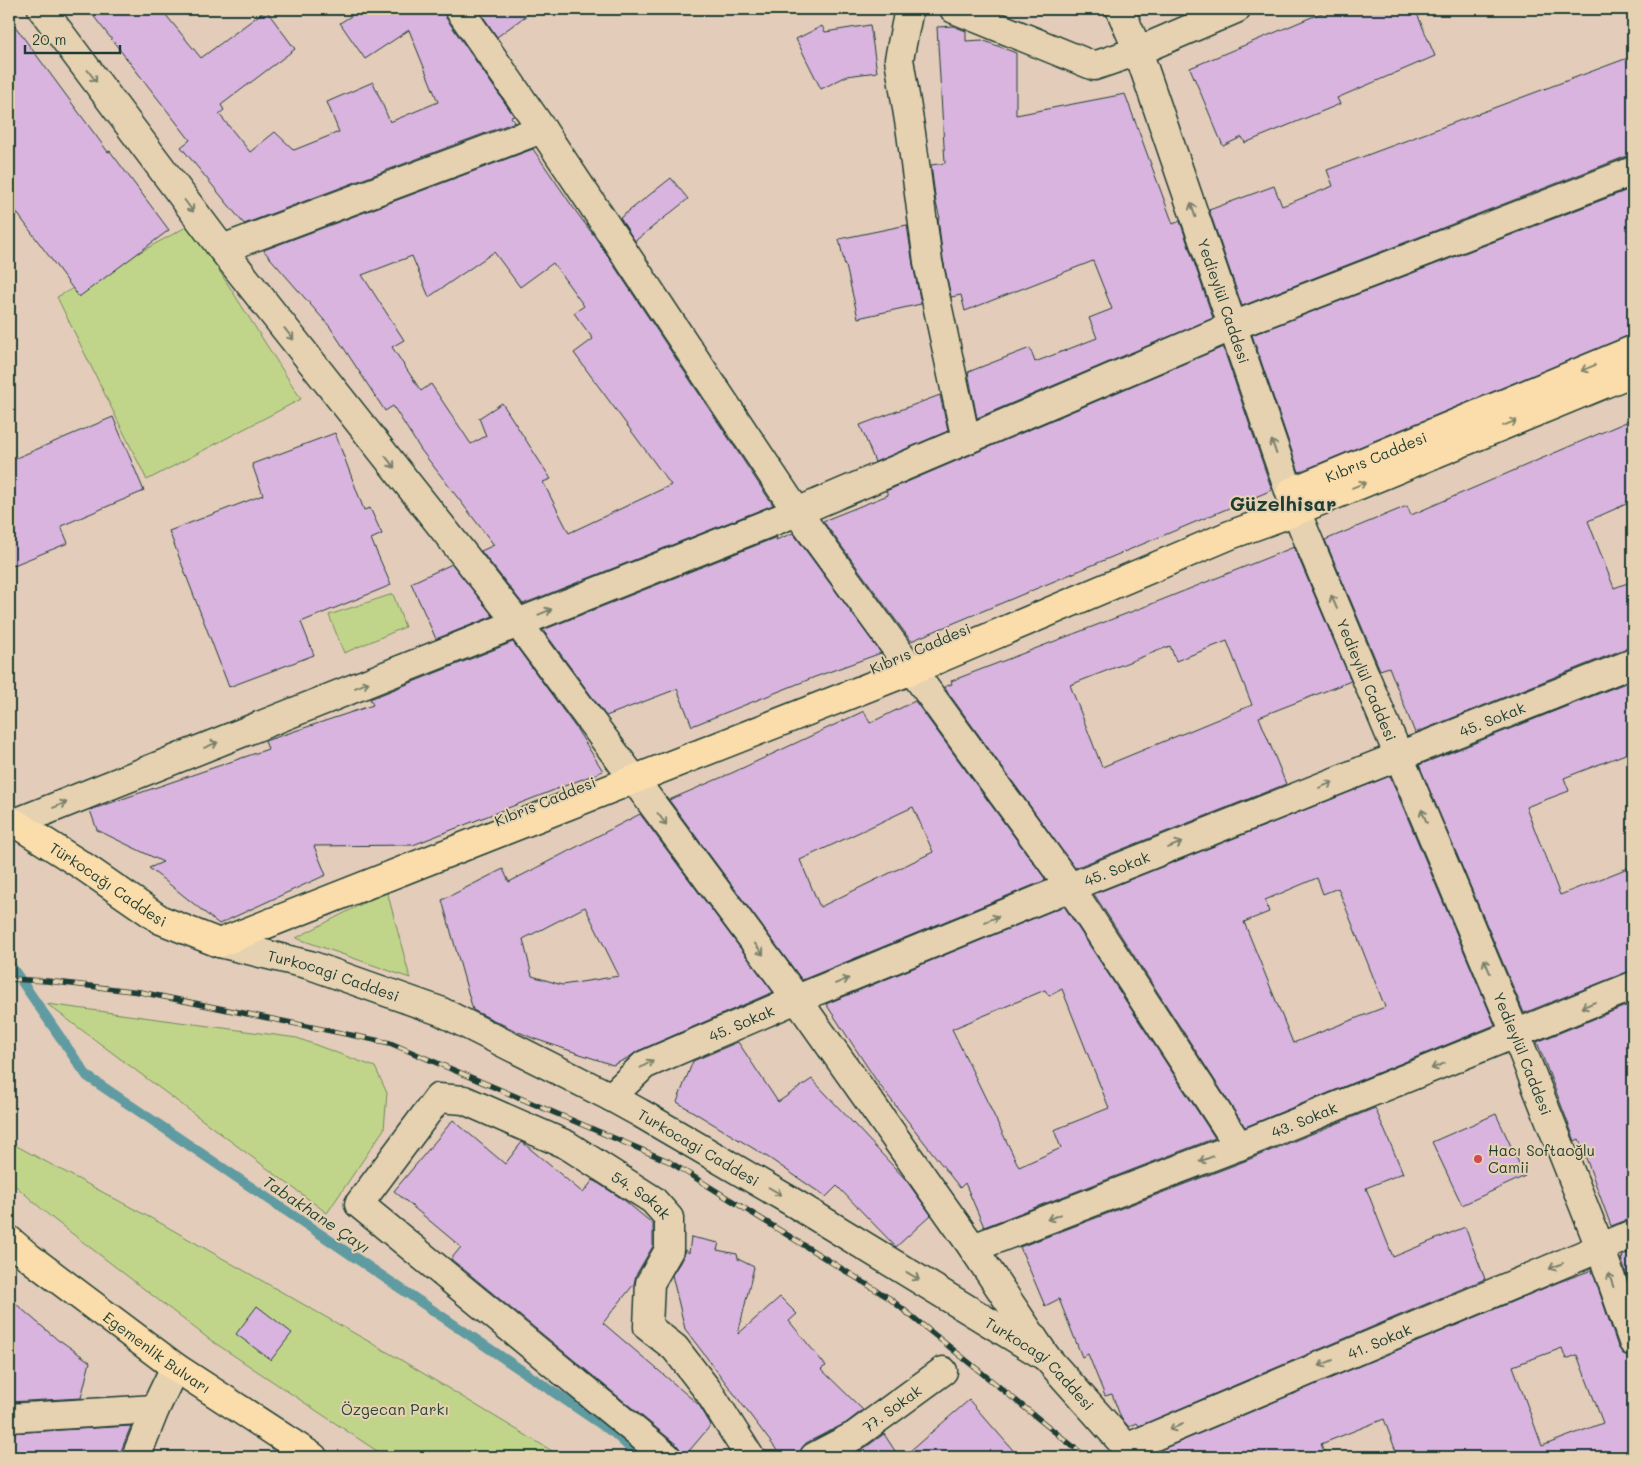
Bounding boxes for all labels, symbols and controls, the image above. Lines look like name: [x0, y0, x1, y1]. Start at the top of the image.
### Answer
scale bar: [25, 22, 120, 54]
text: 20 m: [32, 29, 66, 49]
one-way arrow: [87, 69, 97, 83]
one-way arrow: [184, 199, 194, 213]
one-way arrow: [1188, 203, 1197, 219]
street label: Yedieylül Caddesi: [1193, 236, 1255, 366]
one-way arrow: [284, 327, 294, 341]
one-way arrow: [1581, 364, 1596, 374]
one-way arrow: [1502, 418, 1517, 427]
street label: Kıbrıs Caddesi: [1322, 427, 1430, 487]
one-way arrow: [1269, 439, 1278, 455]
one-way arrow: [384, 455, 395, 468]
one-way arrow: [1351, 480, 1367, 489]
district label: Güzelhisar: [1230, 490, 1336, 516]
one-way arrow: [1329, 595, 1338, 610]
one-way arrow: [537, 607, 553, 616]
street label: Yedieylül Caddesi: [1332, 615, 1401, 744]
street label: Kıbrıs Caddesi: [866, 618, 974, 678]
one-way arrow: [354, 680, 369, 689]
street label: 45. Sokak: [1456, 697, 1528, 741]
one-way arrow: [203, 740, 218, 749]
street label: Kıbrıs Caddesi: [491, 772, 599, 830]
one-way arrow: [1318, 779, 1333, 789]
one-way arrow: [52, 800, 67, 809]
one-way arrow: [1418, 809, 1428, 824]
one-way arrow: [657, 812, 668, 825]
street label: Türkocağı Caddesi: [46, 837, 170, 931]
one-way arrow: [1167, 840, 1183, 849]
street label: 45. Sokak: [1081, 846, 1153, 891]
one-way arrow: [984, 914, 999, 923]
one-way arrow: [754, 942, 765, 955]
street label: Turkocagi Caddesi: [265, 945, 402, 1006]
one-way arrow: [1481, 959, 1491, 974]
one-way arrow: [834, 975, 849, 985]
street label: Yedieylül Caddesi: [1489, 989, 1557, 1118]
street label: 45. Sokak: [705, 1000, 777, 1046]
one-way arrow: [1581, 1000, 1596, 1010]
one-way arrow: [640, 1059, 654, 1069]
one-way arrow: [1431, 1062, 1446, 1072]
street label: 43. Sokak: [1268, 1097, 1340, 1142]
street label: Turkocagi Caddesi: [634, 1104, 763, 1191]
place label: Hacı Softaoğlu Camii: [1488, 1140, 1595, 1177]
marker: Hacı Softaoğlu Camii: [1472, 1153, 1484, 1165]
one-way arrow: [1199, 1155, 1214, 1164]
street label: 54. Sokak: [608, 1166, 675, 1223]
water label: Tabakhane Çayı: [259, 1170, 375, 1258]
one-way arrow: [767, 1187, 781, 1197]
one-way arrow: [1047, 1213, 1062, 1222]
one-way arrow: [1549, 1261, 1564, 1271]
one-way arrow: [906, 1272, 920, 1282]
one-way arrow: [1606, 1272, 1615, 1288]
street label: Egemenlik Bulvarı: [99, 1307, 215, 1398]
street label: Turkocagi Caddesi: [981, 1312, 1099, 1414]
street label: 41. Sokak: [1344, 1319, 1414, 1363]
one-way arrow: [1319, 1359, 1334, 1369]
street label: 77. Sokak: [858, 1380, 925, 1437]
park label: Özgecan Parkı: [341, 1399, 449, 1419]
one-way arrow: [1169, 1422, 1184, 1432]

